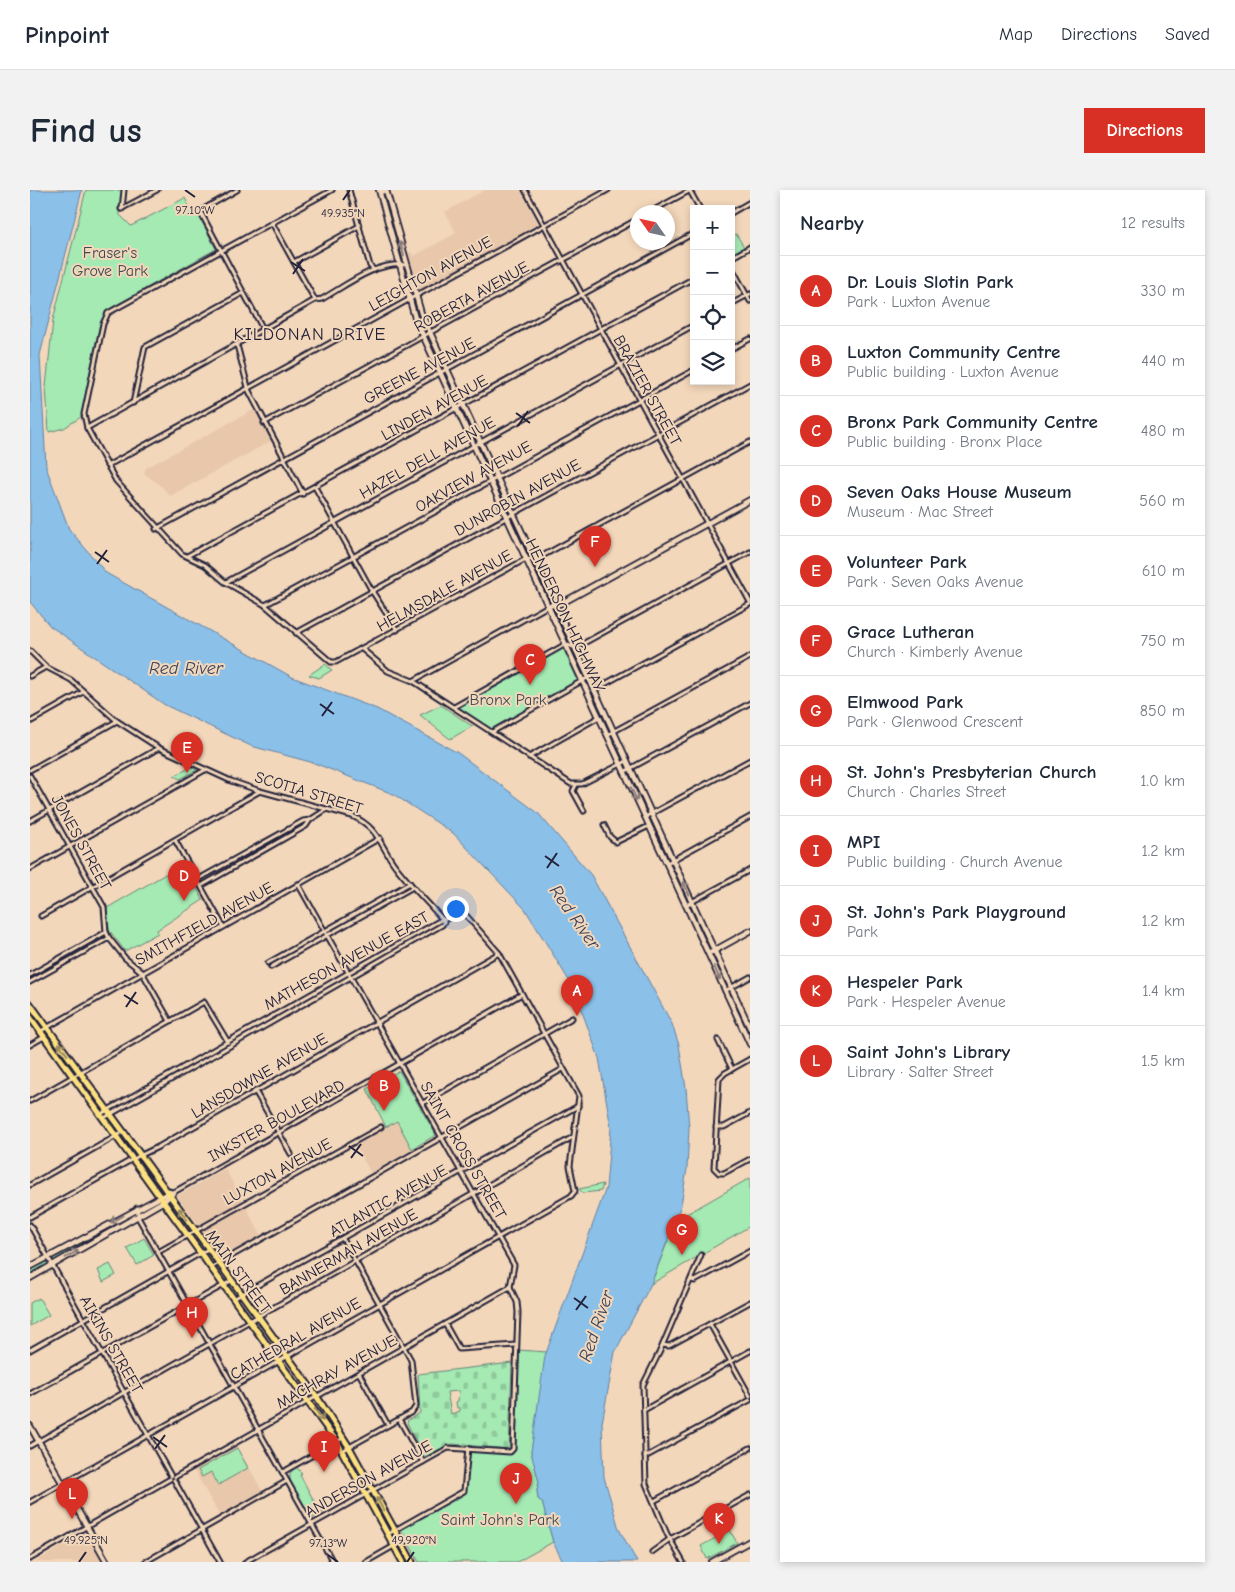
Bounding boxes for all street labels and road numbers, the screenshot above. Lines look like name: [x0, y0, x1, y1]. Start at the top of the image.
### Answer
street label: LEIGHTON AVENUE: [366, 232, 496, 315]
street label: ROBERTA AVENUE: [411, 258, 532, 336]
street label: BRAZIER STREET: [609, 332, 685, 449]
street label: GREENE AVENUE: [361, 334, 479, 408]
street label: LINDEN AVENUE: [378, 371, 491, 444]
street label: HAZEL DELL AVENUE: [357, 413, 499, 503]
street label: OAKVIEW AVENUE: [412, 437, 535, 516]
street label: DUNROBIN AVENUE: [451, 456, 584, 540]
street label: HENDERSON HIGHWAY: [522, 536, 609, 695]
street label: HELMSDALE AVENUE: [374, 546, 516, 636]
street label: SCOTIA STREET: [253, 768, 365, 818]
street label: JONES STREET: [47, 792, 115, 894]
street label: SMITHFIELD AVENUE: [132, 877, 276, 969]
street label: MATHESON AVENUE EAST: [261, 908, 433, 1014]
street label: LANSDOWNE AVENUE: [188, 1029, 331, 1122]
street label: INKSTER BOULEVARD: [205, 1076, 348, 1166]
street label: SAINT CROSS STREET: [416, 1079, 510, 1223]
street label: LUXTON AVENUE: [220, 1134, 335, 1209]
street label: ATLANTIC AVENUE: [327, 1161, 451, 1241]
street label: BANNERMAN AVENUE: [276, 1205, 421, 1299]
street label: MAIN STREET: [202, 1226, 275, 1318]
street label: AIKINS STREET: [76, 1292, 147, 1397]
street label: CATHEDRAL AVENUE: [227, 1294, 364, 1384]
street label: MACHRAY AVENUE: [273, 1331, 400, 1412]
street label: ANDERSON AVENUE: [302, 1436, 435, 1521]

